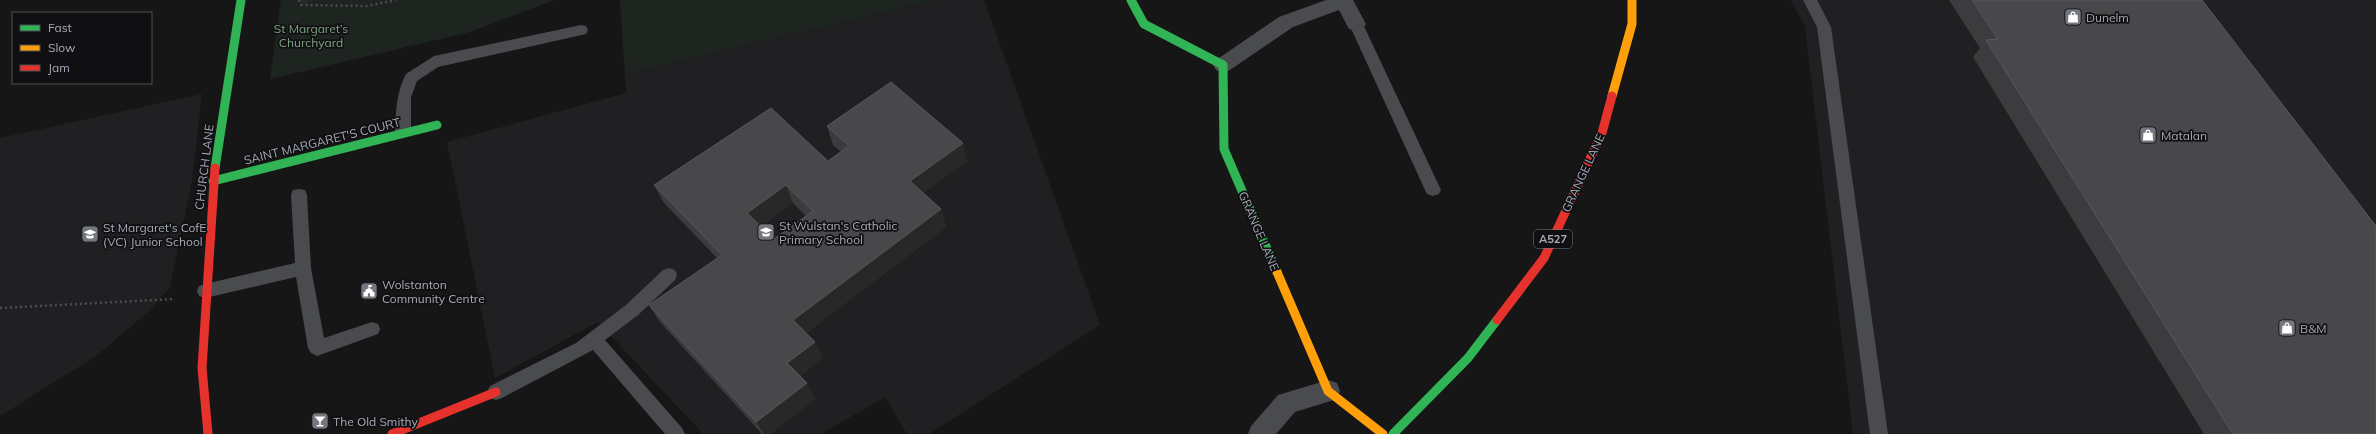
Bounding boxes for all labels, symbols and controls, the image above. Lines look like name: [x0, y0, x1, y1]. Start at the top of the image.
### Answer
shop icon: Dunelm: [2063, 7, 2083, 27]
place label: Dunelm: [2086, 10, 2129, 25]
legend: [12, 12, 152, 84]
text: Fast: [48, 20, 72, 35]
park label: St Margaret’s Churchyard: [274, 21, 348, 50]
text: Slow: [48, 40, 76, 55]
text: Jam: [48, 60, 70, 75]
street label: SAINT MARGARET'S COURT: [242, 114, 402, 168]
street label: CHURCH LANE: [191, 123, 217, 211]
shop icon: Matalan: [2138, 125, 2158, 145]
place label: Matalan: [2161, 128, 2207, 143]
street label: GRANGE LANE: [1558, 131, 1608, 215]
street label: GRANGE LANE: [1236, 189, 1282, 273]
place label: St Wulstan's Catholic Primary School: [779, 218, 897, 247]
place label: St Margaret's CofE (VC) Junior School: [103, 220, 206, 249]
school or university icon: St Wulstan's Catholic Primary School: [756, 222, 776, 242]
school or university icon: St Margaret's CofE (VC) Junior School: [80, 224, 100, 244]
road number: A527: [1534, 230, 1572, 248]
place label: Wolstanton Community Centre: [382, 277, 485, 306]
public building icon: Wolstanton Community Centre: [359, 281, 379, 301]
shop icon: B&M: [2277, 318, 2297, 338]
place label: B&M: [2300, 321, 2327, 336]
bar icon: The Old Smithy: [310, 411, 330, 431]
place label: The Old Smithy: [333, 414, 418, 429]

